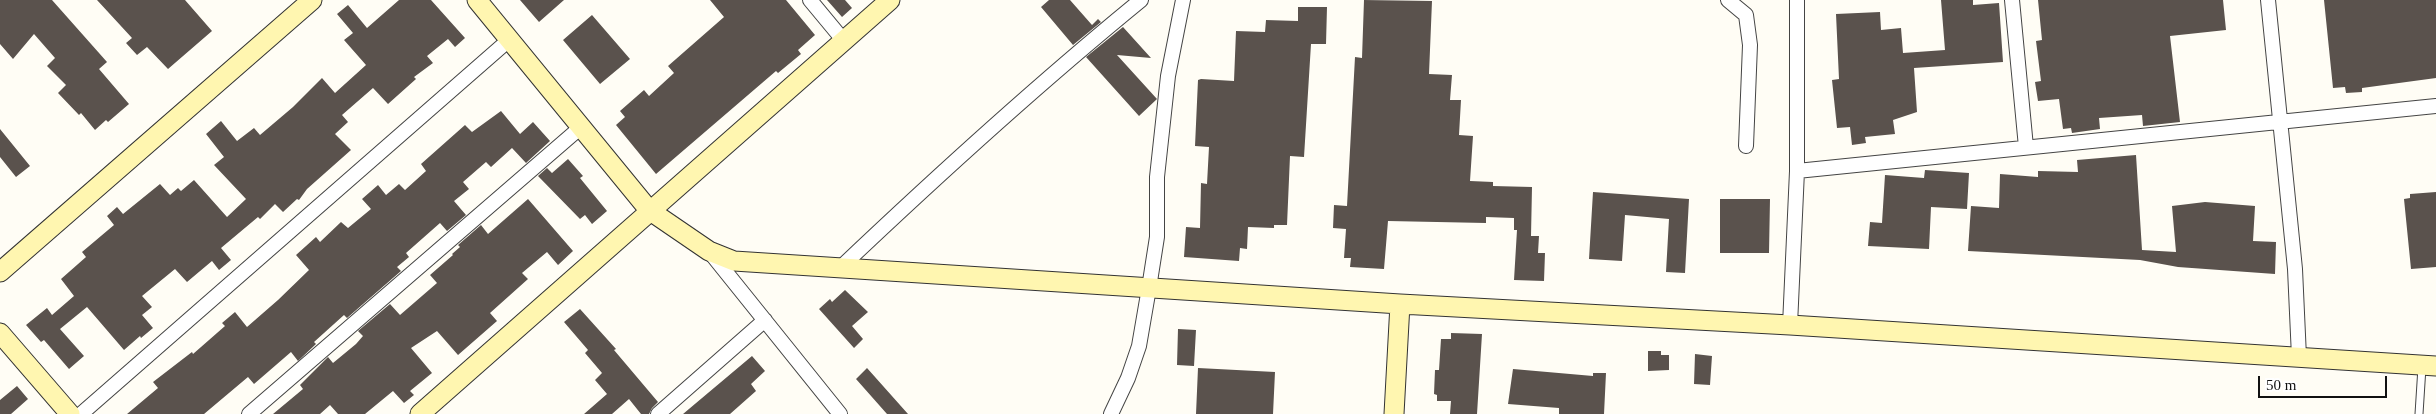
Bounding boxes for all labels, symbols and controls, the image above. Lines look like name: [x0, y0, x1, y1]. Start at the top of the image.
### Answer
scale bar: [2261, 366, 2390, 398]
text: 50 m: [2266, 377, 2296, 393]

